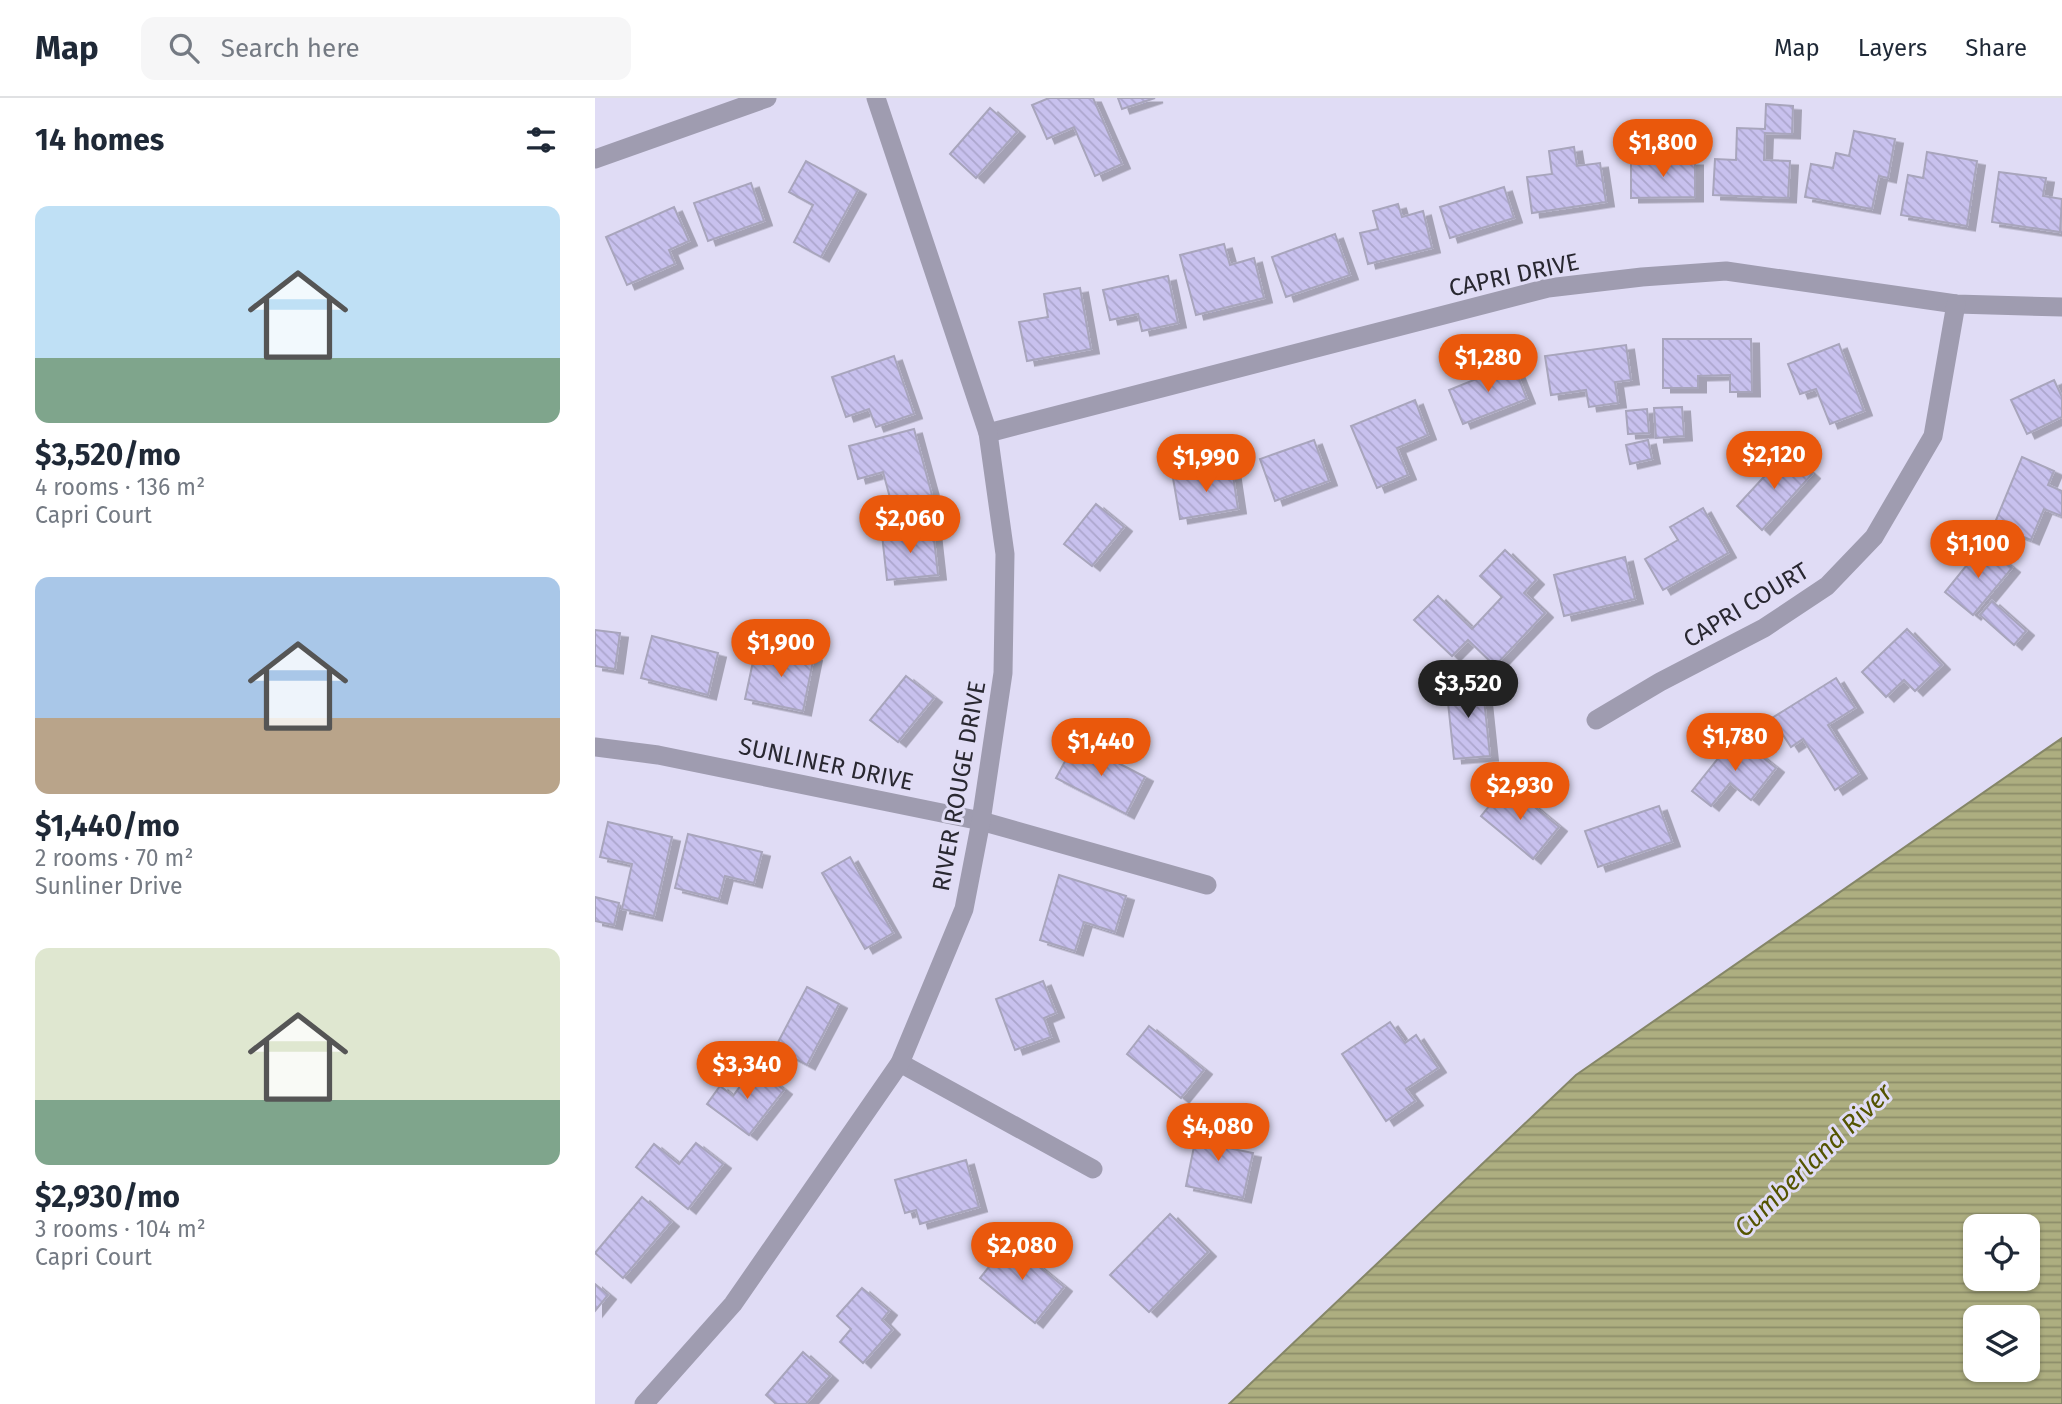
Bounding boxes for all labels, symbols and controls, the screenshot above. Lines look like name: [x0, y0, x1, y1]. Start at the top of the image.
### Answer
search box: [141, 17, 631, 80]
text: Map: [35, 28, 99, 68]
icon: search: [165, 29, 203, 67]
text: Search here: [221, 33, 360, 64]
text: Map: [1774, 34, 1820, 62]
text: Layers: [1858, 34, 1927, 62]
text: Share: [1965, 34, 2027, 62]
pin: $1,800: [1606, 120, 1720, 179]
icon: filters: [522, 121, 560, 159]
text: 14 homes: [35, 122, 164, 158]
text: $1,800: [1629, 128, 1697, 156]
street label: CAPRI DRIVE: [1446, 248, 1582, 302]
icon: home: [235, 252, 361, 378]
pin: $1,280: [1431, 334, 1545, 394]
text: $1,280: [1455, 343, 1521, 371]
pin: $2,120: [1717, 432, 1831, 491]
pin: $1,990: [1149, 434, 1263, 494]
text: $3,520/mo: [35, 437, 181, 473]
text: $2,120: [1742, 440, 1806, 468]
text: $1,990: [1173, 443, 1239, 471]
text: 4 rooms · 136 m²: [35, 473, 205, 501]
pin: $2,060: [853, 496, 967, 555]
text: Capri Court: [35, 501, 152, 529]
text: $2,060: [875, 504, 945, 532]
pin: $1,100: [1921, 520, 2035, 580]
text: $1,100: [1946, 529, 2010, 557]
street label: CAPRI COURT: [1678, 556, 1814, 653]
pin: $1,900: [724, 620, 838, 679]
icon: home: [235, 623, 361, 749]
text: $1,900: [747, 628, 815, 656]
pin: $3,520: [1411, 660, 1525, 720]
text: $3,520: [1434, 669, 1502, 697]
street label: RIVER ROUGE DRIVE: [927, 679, 991, 893]
pin: $1,780: [1678, 714, 1792, 773]
pin: $1,440: [1044, 718, 1158, 778]
text: $1,780: [1702, 722, 1768, 750]
text: $1,440: [1068, 727, 1134, 755]
street label: SUNLINER DRIVE: [736, 732, 916, 796]
pin: $2,930: [1463, 762, 1577, 822]
text: $2,930: [1486, 771, 1554, 799]
text: $1,440/mo: [35, 808, 180, 844]
text: 2 rooms · 70 m²: [35, 844, 193, 872]
text: Sunliner Drive: [35, 872, 183, 900]
icon: home: [235, 994, 361, 1120]
pin: $3,340: [690, 1042, 804, 1101]
text: $3,340: [713, 1050, 781, 1078]
water label: Cumberland River: [1728, 1076, 1899, 1244]
pin: $4,080: [1161, 1104, 1275, 1163]
text: $4,080: [1182, 1112, 1254, 1140]
text: $2,930/mo: [35, 1179, 180, 1215]
map controls: [1963, 1214, 2040, 1382]
button: locate: [1963, 1214, 2040, 1291]
text: 3 rooms · 104 m²: [35, 1215, 206, 1243]
pin: $2,080: [965, 1222, 1079, 1282]
text: $2,080: [987, 1231, 1057, 1259]
text: Capri Court: [35, 1243, 152, 1271]
button: layers: [1963, 1305, 2040, 1382]

